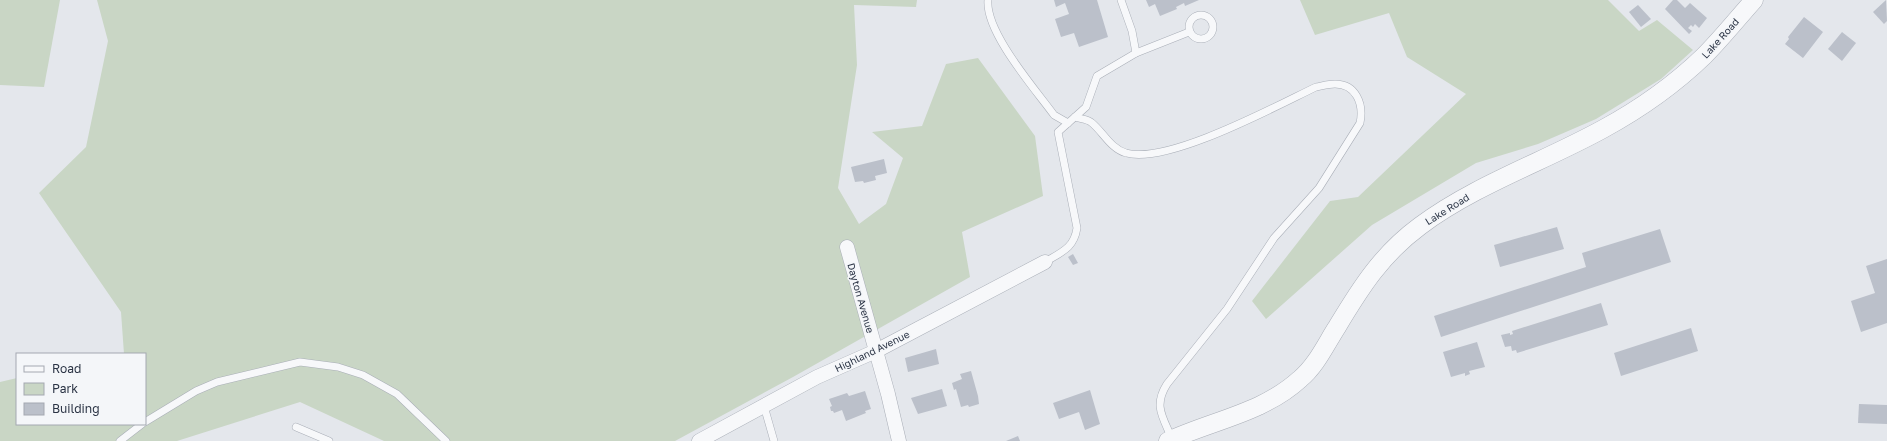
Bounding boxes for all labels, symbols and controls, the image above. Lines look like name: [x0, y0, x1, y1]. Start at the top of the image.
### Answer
street label: Lake Road: [1699, 16, 1741, 60]
street label: Lake Road: [1423, 191, 1471, 227]
street label: Dayton Avenue: [845, 262, 877, 335]
street label: Highland Avenue: [833, 328, 911, 374]
legend: [16, 353, 146, 425]
text: Road: [52, 361, 81, 376]
text: Park: [52, 381, 78, 396]
text: Building: [52, 401, 100, 416]

